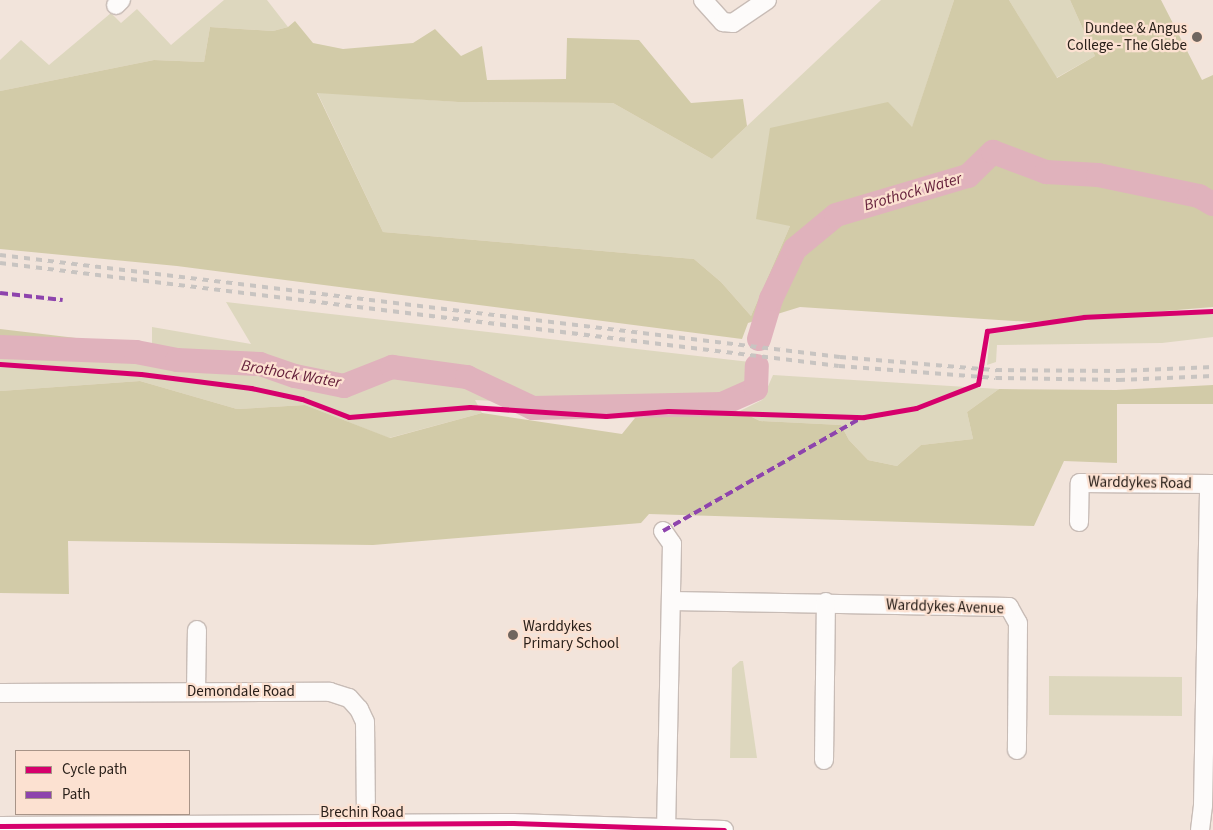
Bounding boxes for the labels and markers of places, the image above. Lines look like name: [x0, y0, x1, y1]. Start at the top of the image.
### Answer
place label: Dundee & Angus College - The Glebe: [1067, 19, 1187, 54]
marker: Dundee & Angus College - The Glebe: [1191, 31, 1203, 43]
place label: Warddykes Primary School: [523, 617, 619, 652]
marker: Warddykes Primary School: [507, 629, 519, 641]

